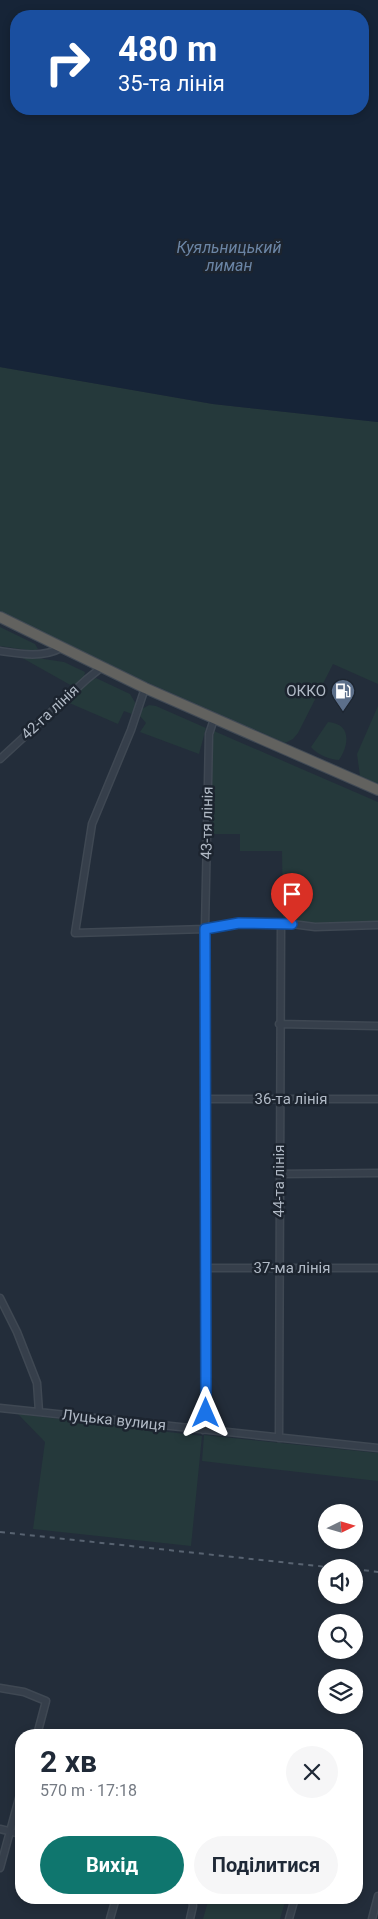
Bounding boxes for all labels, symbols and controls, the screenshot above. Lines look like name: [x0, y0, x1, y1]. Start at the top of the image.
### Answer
text: 480 m: [118, 29, 217, 70]
icon: right: [35, 30, 100, 95]
text: 35-та лінія: [118, 71, 225, 96]
water label: Куяльницький лиман: [177, 238, 281, 275]
fuel station icon: ОККО: [330, 678, 356, 712]
street label: 42-га лінія: [18, 681, 82, 743]
place label: ОККО: [286, 682, 326, 700]
street label: 43-тя лінія: [197, 786, 217, 860]
pin: [271, 873, 313, 924]
icon: arrive: [278, 880, 306, 908]
street label: 36-та лінія: [255, 1090, 327, 1108]
street label: 44-та лінія: [270, 1145, 288, 1217]
street label: 37-ма лінія: [254, 1259, 330, 1277]
position arrow: [179, 1386, 231, 1438]
street label: Луцька вулиця: [61, 1406, 167, 1434]
north arrow: [318, 1504, 362, 1549]
map controls: [318, 1504, 363, 1714]
button: sound: [318, 1559, 363, 1604]
button: search: [318, 1614, 363, 1659]
button: layers: [318, 1669, 363, 1714]
text: 2 хв: [40, 1744, 97, 1779]
button: close: [286, 1746, 338, 1798]
text: 570 m · 17:18: [40, 1781, 137, 1800]
button: Вихід: [40, 1836, 184, 1894]
button: Поділитися: [194, 1836, 338, 1894]

